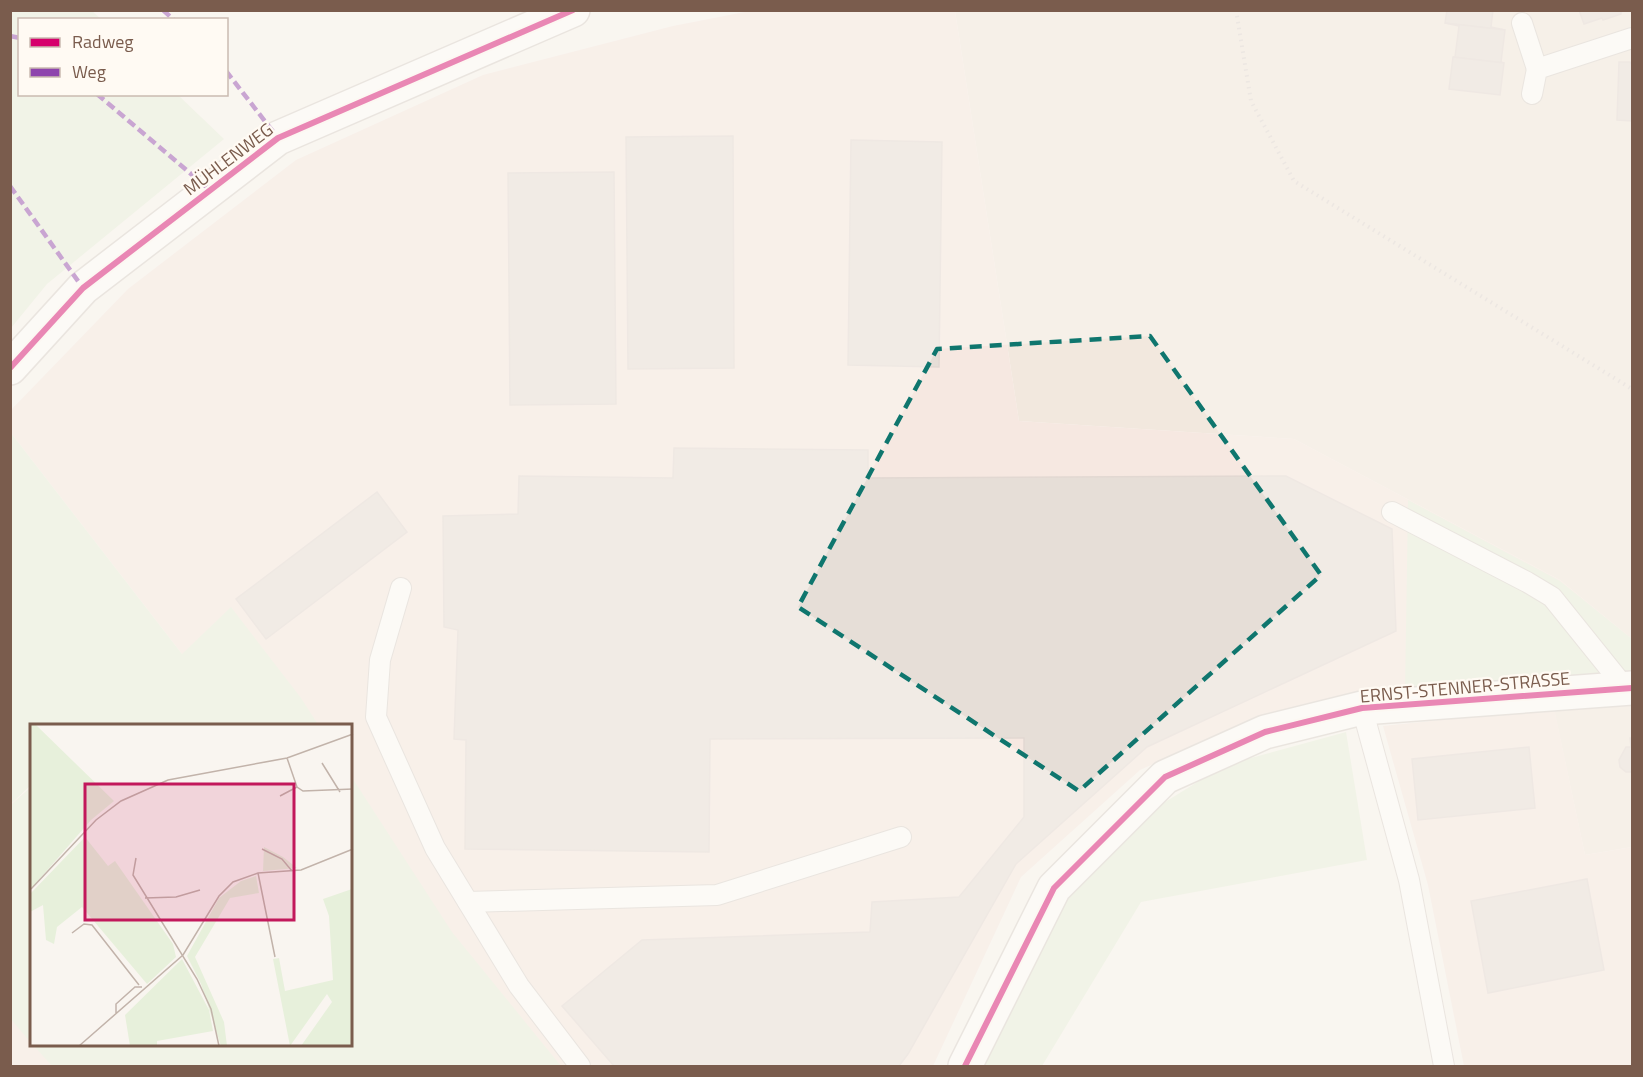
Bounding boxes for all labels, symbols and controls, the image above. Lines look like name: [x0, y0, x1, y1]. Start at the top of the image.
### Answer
legend: [18, 18, 228, 96]
text: Radweg: [72, 28, 134, 55]
text: Weg: [72, 58, 106, 85]
street label: MÜHLENWEG: [177, 116, 279, 202]
street label: ERNST-STENNER-STRASSE: [1359, 664, 1571, 710]
inset map: [30, 724, 352, 1047]

